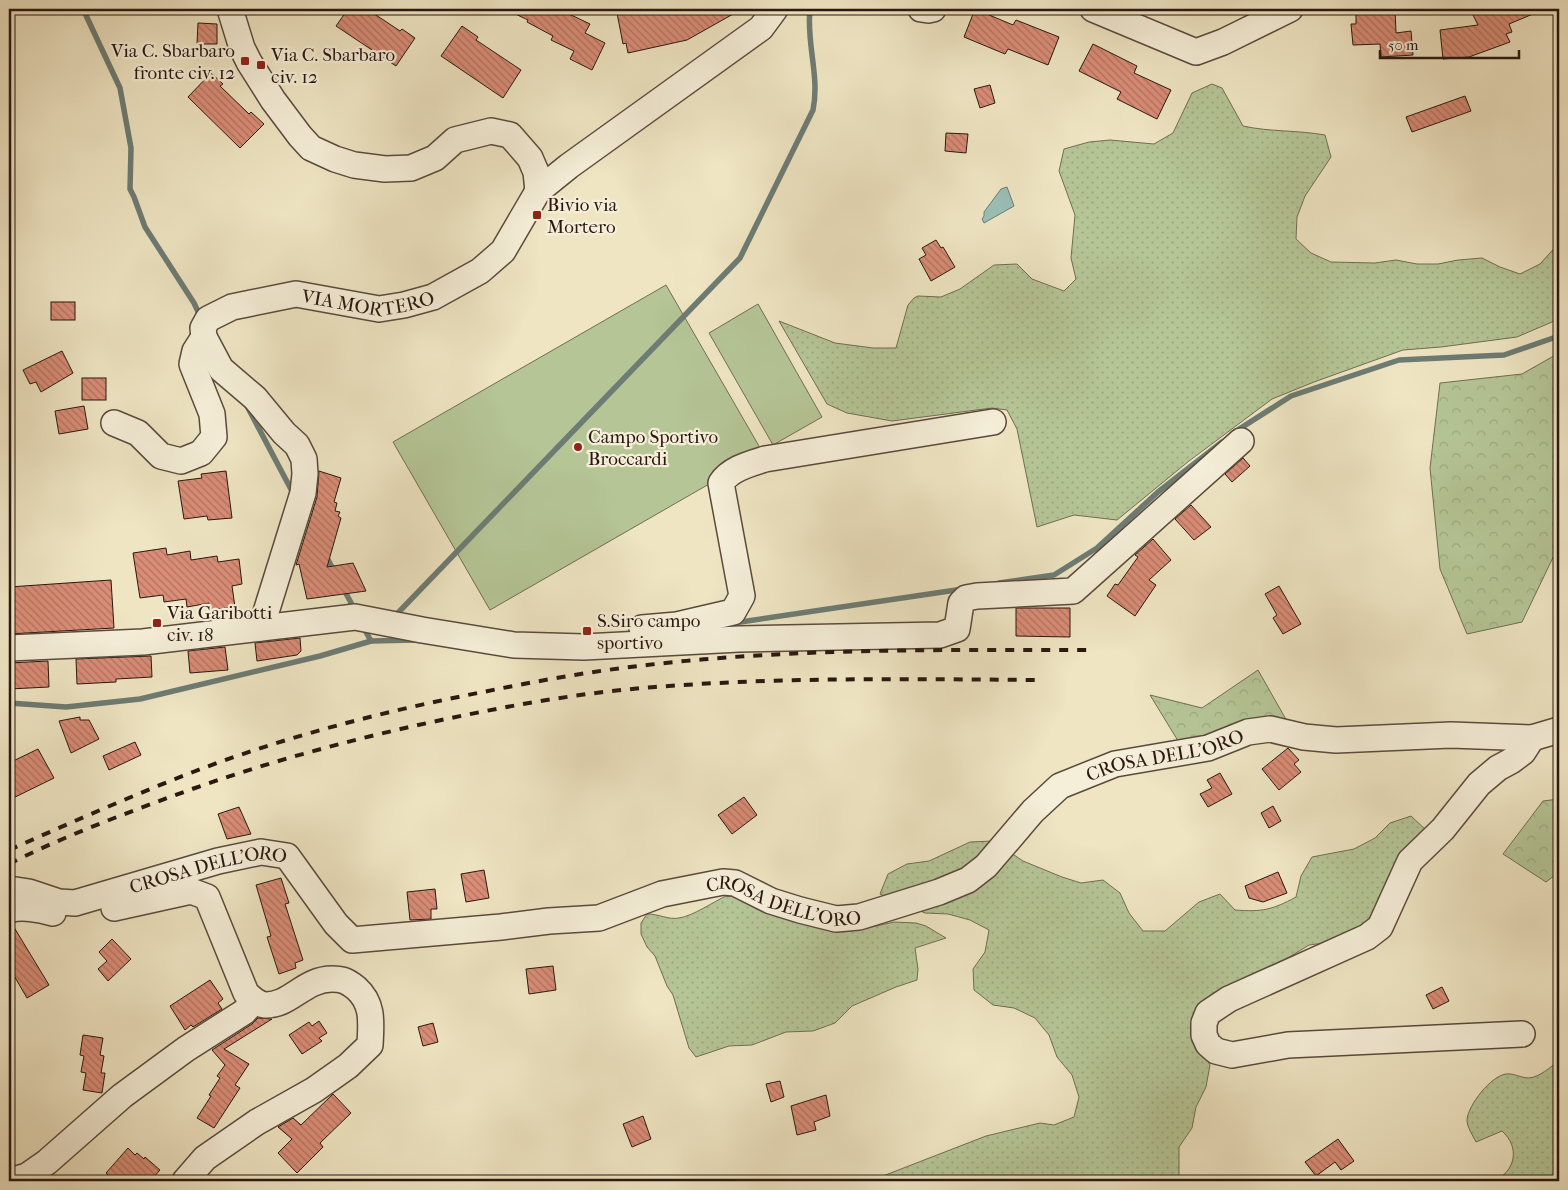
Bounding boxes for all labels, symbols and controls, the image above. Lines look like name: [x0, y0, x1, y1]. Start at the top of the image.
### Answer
scale bar: [1380, 28, 1519, 60]
text: 50 m: [1388, 36, 1419, 54]
place label: Via C. Sbarbaro fronte civ. 12: [110, 40, 235, 84]
place label: Via C. Sbarbaro civ. 12: [270, 44, 395, 88]
marker: Via C. Sbarbaro fronte civ. 12: [239, 55, 251, 67]
marker: Via C. Sbarbaro civ. 12: [255, 59, 267, 71]
place label: Bivio via Mortero: [547, 194, 618, 238]
marker: Bivio via Mortero: [531, 209, 543, 221]
street label: VIA MORTERO: [299, 285, 437, 322]
place label: Campo Sportivo Broccardi: [588, 426, 718, 470]
marker: Campo Sportivo Broccardi: [572, 441, 584, 453]
place label: Via Garibotti civ. 18: [166, 602, 273, 646]
place label: S.Siro campo sportivo: [597, 610, 701, 654]
marker: Via Garibotti civ. 18: [151, 617, 163, 629]
marker: S.Siro campo sportivo: [581, 625, 593, 637]
street label: CROSA DELL'ORO: [1083, 725, 1247, 786]
street label: CROSA DELL'ORO: [127, 842, 288, 898]
street label: CROSA DELL'ORO: [704, 872, 862, 931]

